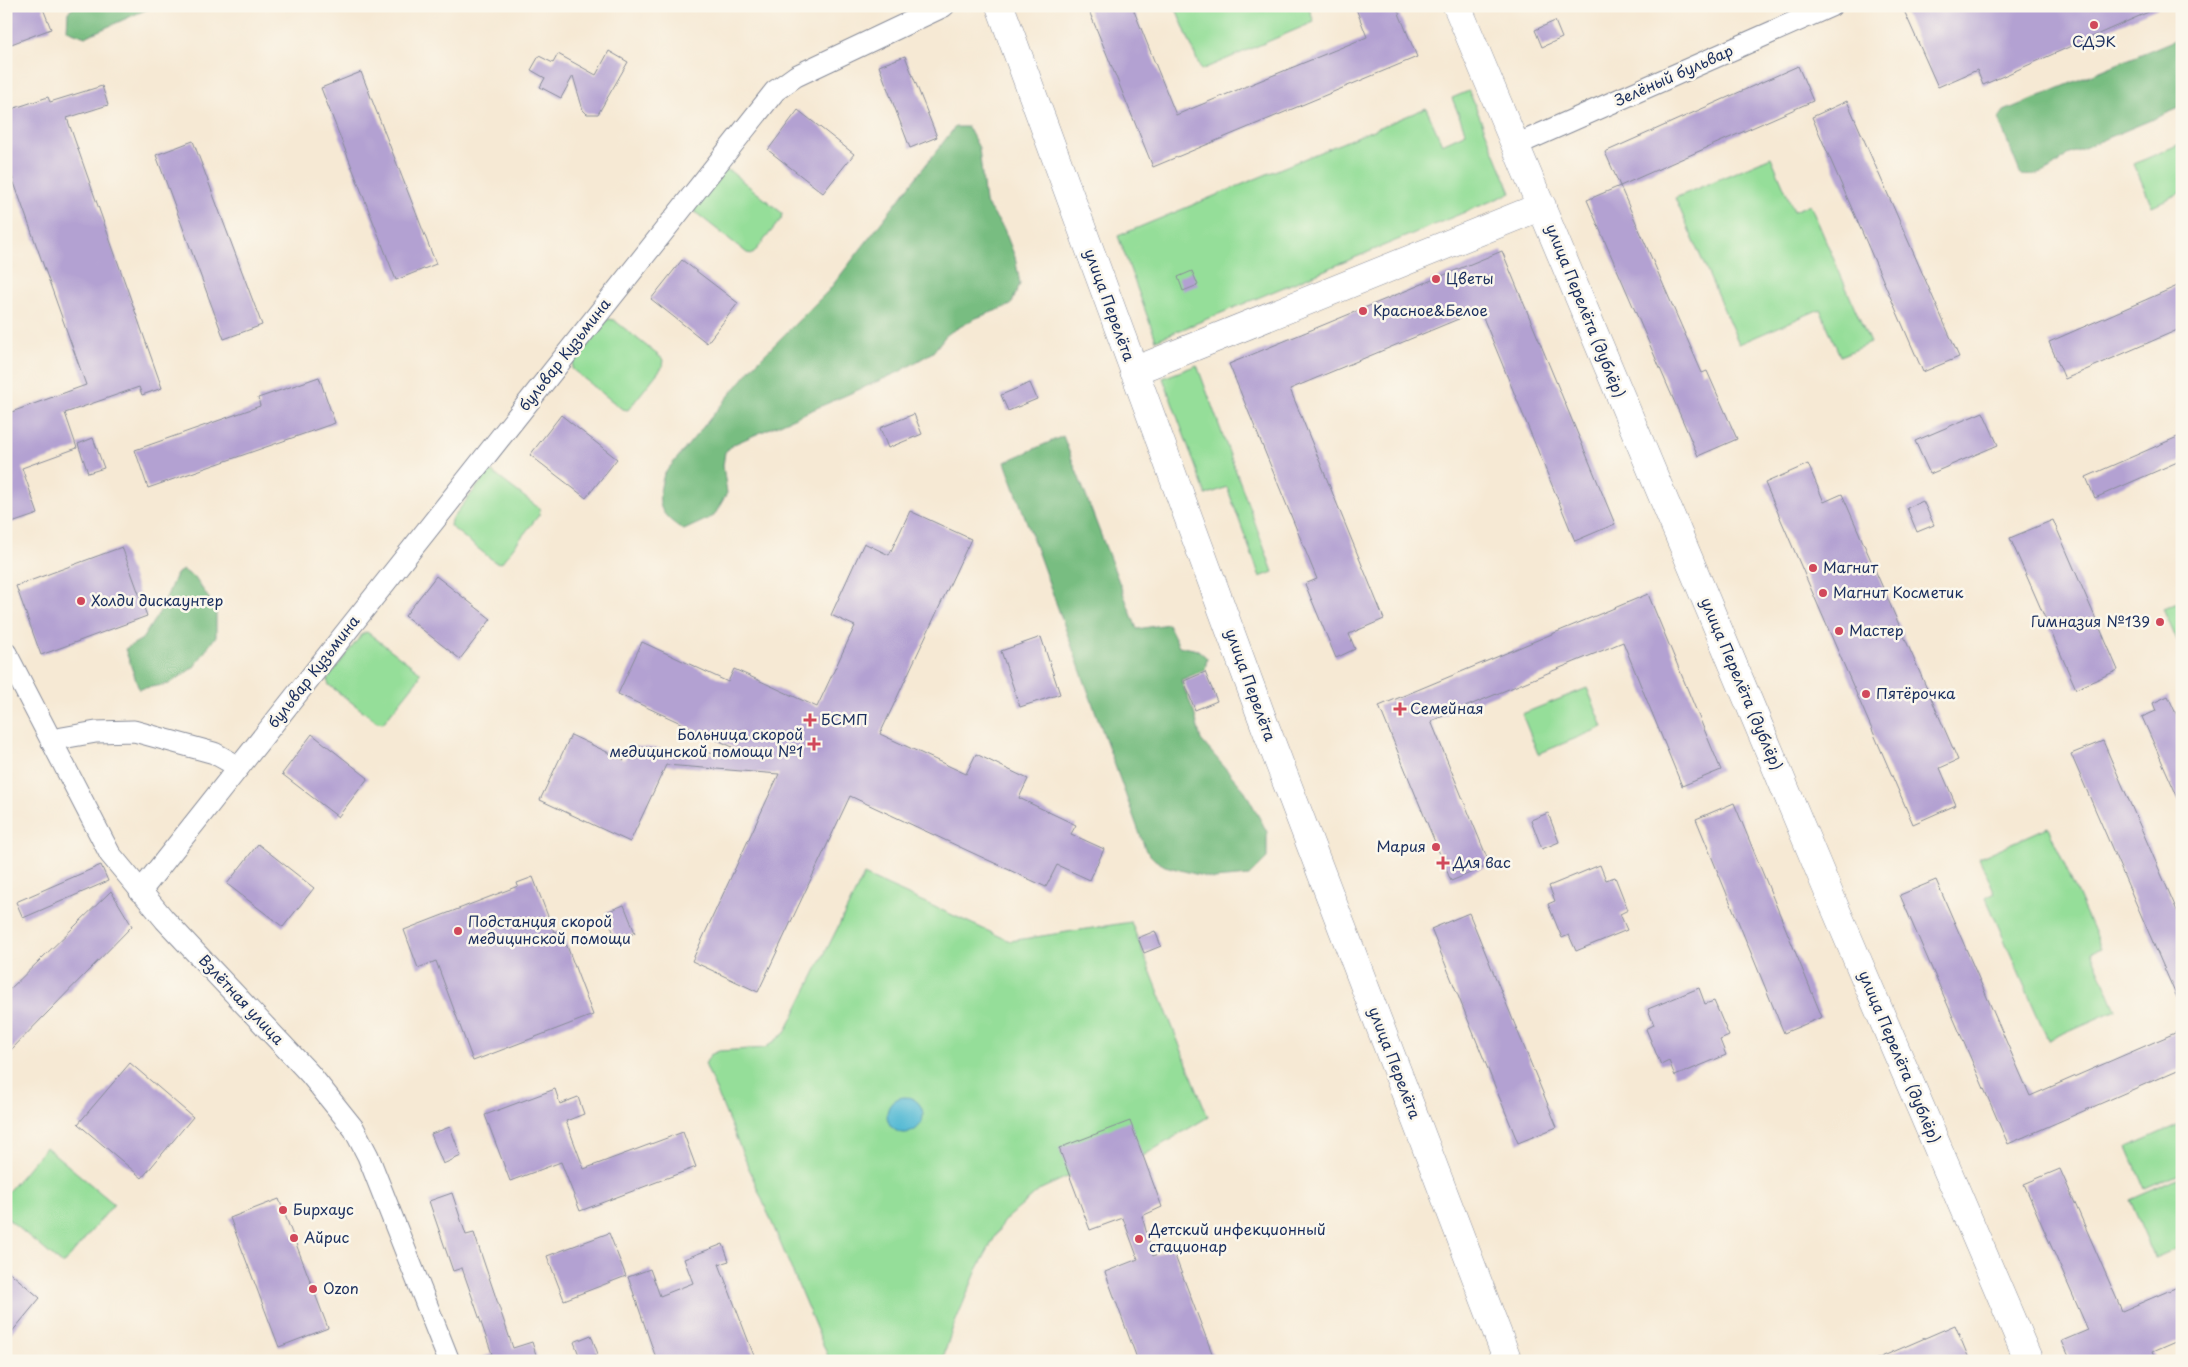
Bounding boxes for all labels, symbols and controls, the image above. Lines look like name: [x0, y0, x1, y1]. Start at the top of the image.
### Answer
marker: СДЭК: [2088, 19, 2100, 31]
place label: СДЭК: [2072, 29, 2116, 52]
street label: Зелёный бульвар: [1610, 38, 1736, 111]
street label: улица Перелёта (дублёр): [1541, 220, 1632, 401]
street label: улица Перелёта: [1079, 245, 1142, 365]
place label: Цветы: [1446, 266, 1494, 289]
marker: Цветы: [1430, 273, 1442, 285]
street label: бульвар Кузьмина: [512, 292, 616, 415]
place label: Красное&Белое: [1373, 298, 1488, 321]
marker: Красное&Белое: [1357, 305, 1369, 317]
place label: Магнит: [1823, 555, 1878, 578]
marker: Магнит: [1807, 562, 1819, 574]
place label: Магнит Косметик: [1833, 580, 1963, 603]
marker: Магнит Косметик: [1817, 587, 1829, 599]
place label: Холди дискаунтер: [91, 588, 224, 611]
street label: улица Перелёта (дублёр): [1696, 594, 1789, 773]
marker: Холди дискаунтер: [75, 595, 87, 607]
street label: бульвар Кузьмина: [261, 609, 365, 732]
place label: Гимназия №139: [2031, 609, 2150, 632]
marker: Гимназия №139: [2154, 616, 2166, 628]
place label: Мастер: [1849, 618, 1904, 641]
street label: улица Перелёта: [1220, 625, 1283, 745]
marker: Мастер: [1833, 625, 1845, 637]
place label: Пятёрочка: [1876, 681, 1956, 704]
marker: Пятёрочка: [1860, 688, 1872, 700]
place label: Семейная: [1410, 696, 1484, 719]
marker: Семейная: [1394, 703, 1406, 715]
place label: БСМП: [821, 707, 868, 730]
marker: БСМП: [803, 713, 817, 727]
place label: Больница скорой медицинской помощи №1: [610, 722, 803, 762]
marker: Больница скорой медицинской помощи №1: [807, 737, 821, 751]
place label: Мария: [1376, 834, 1426, 857]
marker: Мария: [1430, 841, 1442, 853]
place label: Для вас: [1452, 850, 1511, 873]
marker: Для вас: [1437, 857, 1449, 869]
place label: Подстанция скорой медицинской помощи: [468, 909, 631, 949]
marker: Подстанция скорой медицинской помощи: [452, 925, 464, 937]
street label: Взлётная улица: [194, 949, 291, 1050]
street label: улица Перелёта (дублёр): [1854, 967, 1947, 1146]
street label: улица Перелёта: [1363, 1003, 1428, 1123]
place label: Бирхаус: [293, 1197, 354, 1220]
marker: Бирхаус: [277, 1204, 289, 1216]
place label: Детский инфекционный стационар: [1148, 1217, 1326, 1257]
place label: Айрис: [304, 1225, 350, 1248]
marker: Айрис: [288, 1232, 300, 1244]
marker: Детский инфекционный стационар: [1133, 1233, 1145, 1245]
place label: Ozon: [323, 1276, 359, 1299]
marker: Ozon: [307, 1283, 319, 1295]

